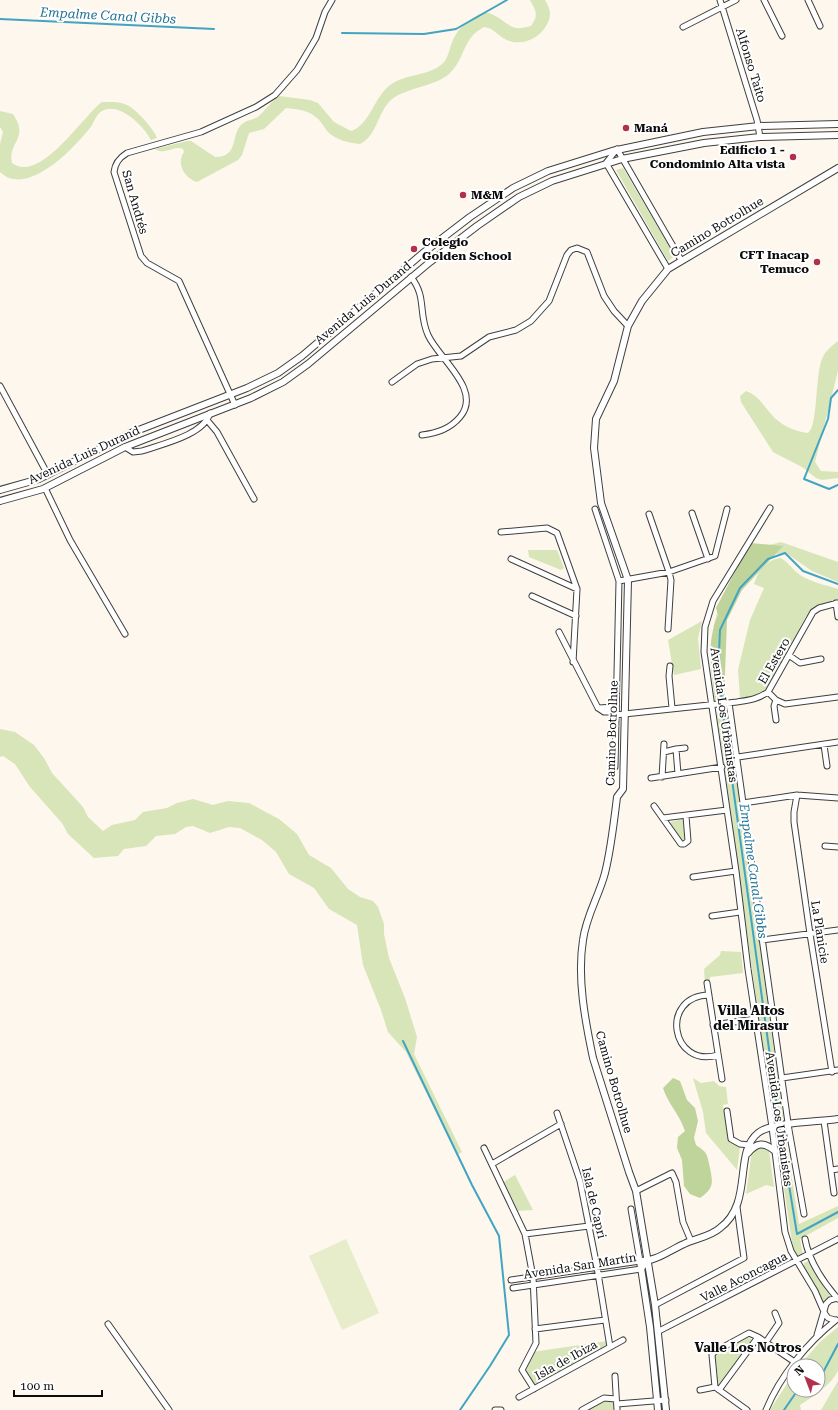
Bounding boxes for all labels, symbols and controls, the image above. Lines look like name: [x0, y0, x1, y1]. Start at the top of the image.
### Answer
water label: Empalme Canal Gibbs: [39, 4, 176, 27]
street label: Alfonso Taito: [733, 26, 769, 104]
place label: Maná: [634, 121, 668, 135]
marker: Maná: [621, 123, 631, 133]
place label: Edificio 1 - Condominio Alta vista: [650, 143, 785, 171]
marker: Edificio 1 - Condominio Alta vista: [788, 152, 798, 162]
street label: San Andrés: [119, 168, 151, 236]
place label: M&M: [471, 188, 504, 202]
marker: M&M: [458, 190, 468, 200]
street label: Camino Botrolhue: [668, 194, 766, 260]
place label: Colegio Golden School: [422, 235, 511, 263]
marker: Colegio Golden School: [409, 244, 419, 254]
place label: CFT Inacap Temuco: [740, 248, 809, 276]
marker: CFT Inacap Temuco: [812, 257, 822, 267]
street label: Avenida Luis Durand: [312, 258, 414, 347]
street label: Avenida Luis Durand: [26, 423, 142, 487]
street label: El Estero: [755, 635, 793, 687]
street label: Avenida Los Urbanistas: [708, 647, 740, 784]
street label: Camino Botrolhue: [603, 680, 621, 786]
water label: Empalme Canal Gibbs: [736, 802, 770, 940]
street label: La Planicie: [808, 899, 832, 965]
district label: Villa Altos del Mirasur: [713, 1003, 789, 1033]
street label: Camino Botrolhue: [593, 1029, 635, 1135]
street label: Avenida Los Urbanistas: [763, 1051, 795, 1188]
street label: Isla de Capri: [579, 1166, 609, 1240]
street label: Valle Aconcagua: [698, 1249, 790, 1305]
street label: Avenida San Martín: [523, 1250, 638, 1282]
street label: Isla de Ibiza: [532, 1337, 600, 1383]
district label: Valle Los Notros: [695, 1340, 802, 1355]
north arrow: [786, 1358, 826, 1398]
text: N: [792, 1363, 808, 1379]
scale bar: [14, 1372, 102, 1398]
text: 100 m: [20, 1379, 54, 1393]

